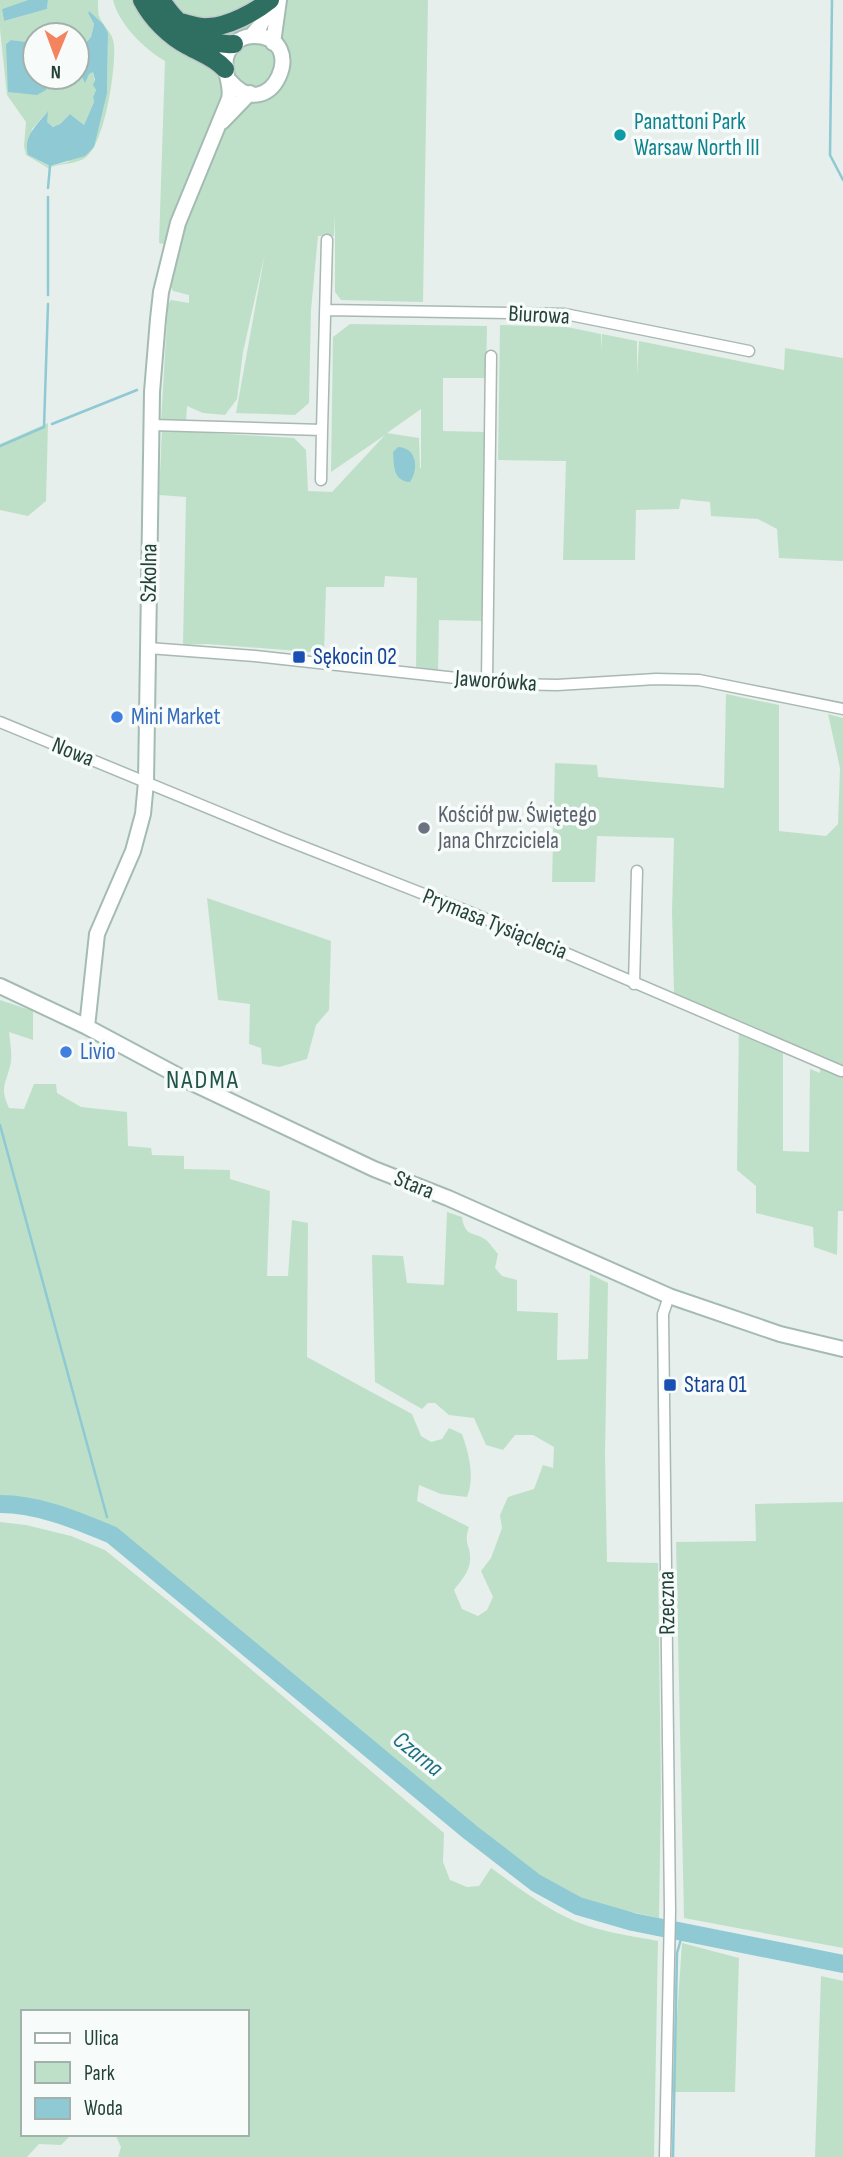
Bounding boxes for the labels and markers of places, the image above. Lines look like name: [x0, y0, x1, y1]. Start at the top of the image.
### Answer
place label: Panattoni Park Warsaw North III: [634, 108, 760, 162]
marker: Panattoni Park Warsaw North III: [612, 127, 628, 143]
place label: Sękocin 02: [313, 643, 397, 671]
marker: Sękocin 02: [291, 649, 307, 665]
place label: Mini Market: [131, 703, 220, 731]
marker: Mini Market: [109, 709, 125, 725]
place label: Kościół pw. Świętego Jana Chrzciciela: [437, 801, 597, 855]
marker: Kościół pw. Świętego Jana Chrzciciela: [416, 820, 432, 836]
place label: Livio: [80, 1038, 116, 1066]
marker: Livio: [58, 1044, 74, 1060]
place label: Stara 01: [684, 1371, 747, 1399]
marker: Stara 01: [662, 1377, 678, 1393]

